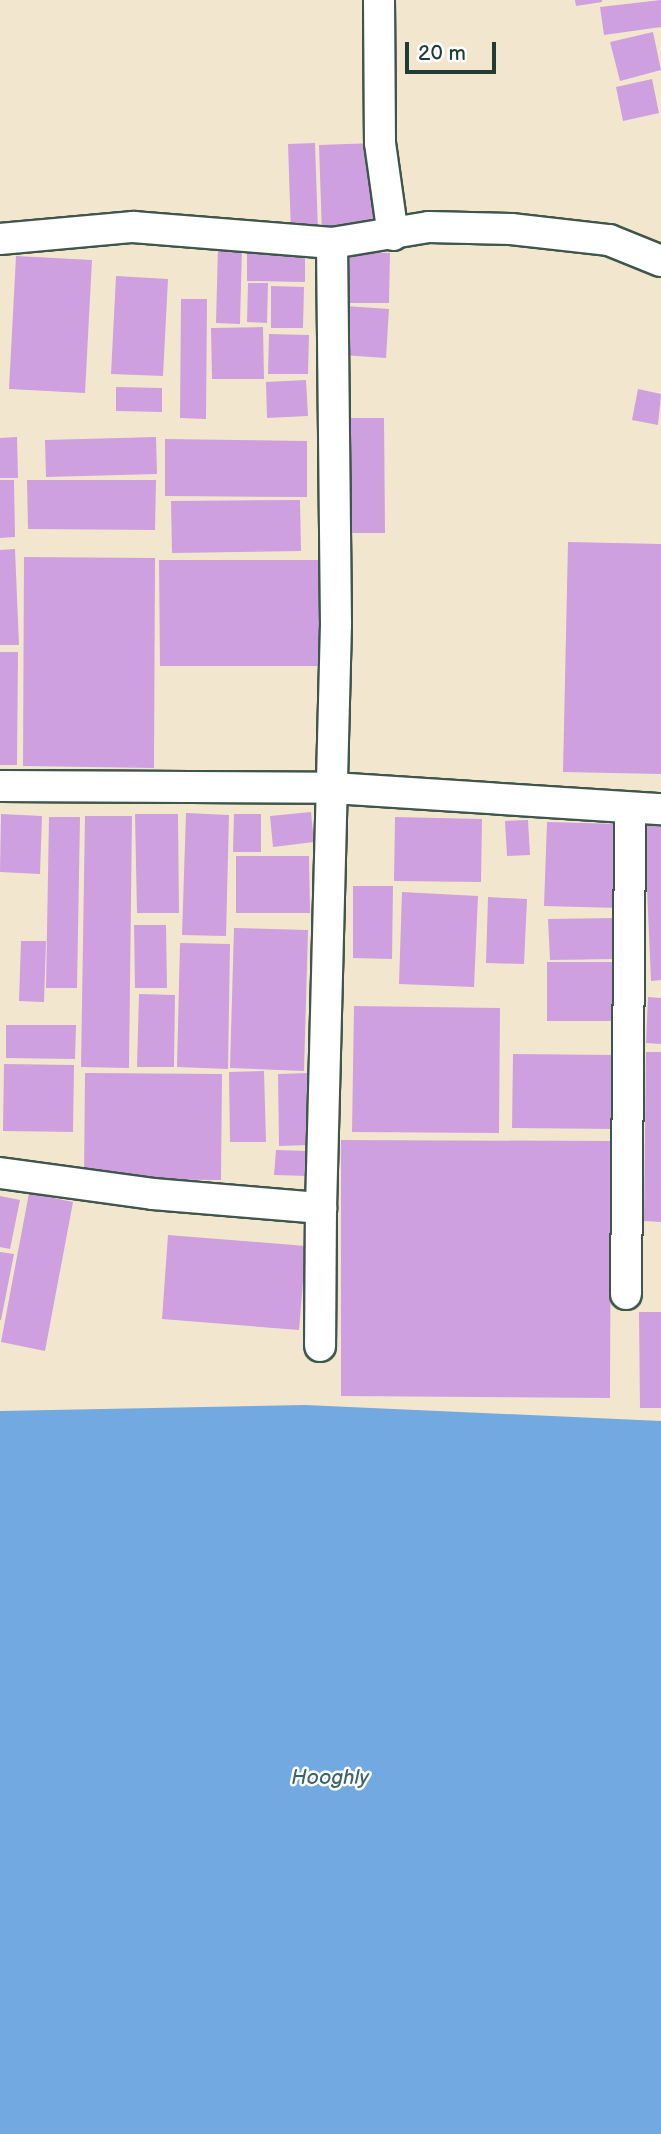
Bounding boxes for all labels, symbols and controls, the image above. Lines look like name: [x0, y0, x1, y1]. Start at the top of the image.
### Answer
scale bar: [409, 28, 500, 72]
text: 20 m: [418, 41, 466, 66]
water label: Hooghly: [291, 1765, 369, 1791]

